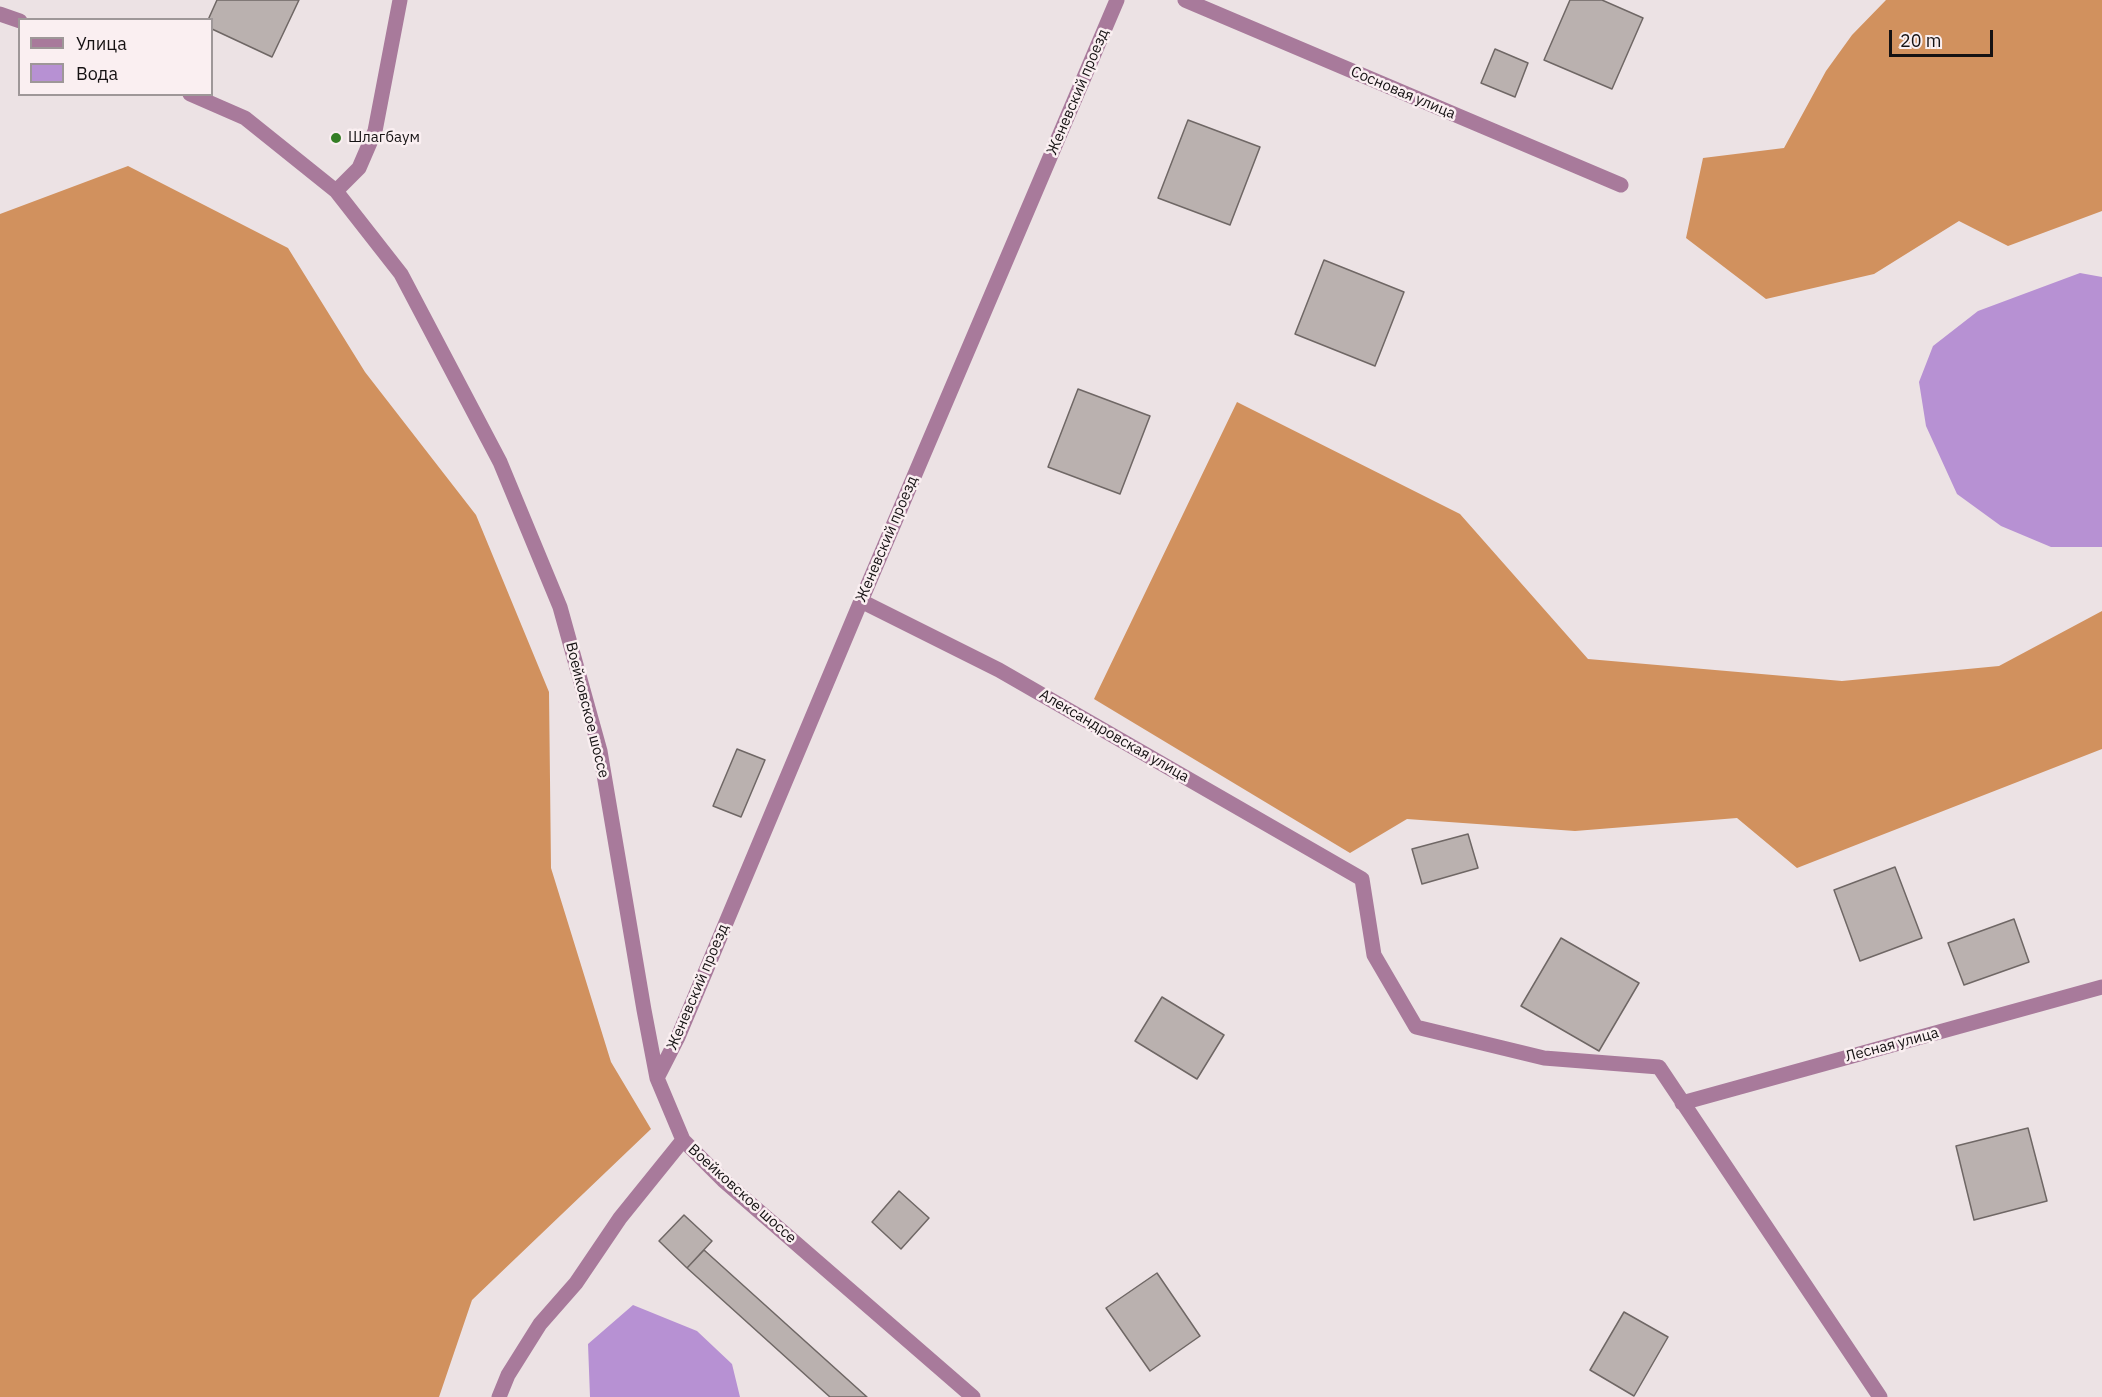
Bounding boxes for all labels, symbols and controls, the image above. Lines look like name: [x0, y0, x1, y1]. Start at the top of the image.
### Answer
legend: [18, 18, 213, 96]
scale bar: [1892, 18, 1996, 56]
street label: Женевский проезд: [1043, 26, 1113, 158]
text: 20 m: [1900, 29, 1942, 52]
text: Улица: [76, 32, 127, 55]
text: Вода: [76, 62, 118, 85]
street label: Сосновая улица: [1348, 63, 1458, 123]
place label: Шлагбаум: [348, 129, 420, 147]
marker: Шлагбаум: [329, 131, 343, 145]
street label: Женевский проезд: [852, 473, 922, 605]
street label: Воейковское шоссе: [561, 640, 613, 780]
street label: Александровская улица: [1036, 686, 1192, 786]
street label: Женевский проезд: [663, 921, 733, 1053]
street label: Лесная улица: [1843, 1024, 1941, 1066]
street label: Воейковское шоссе: [684, 1141, 800, 1247]

